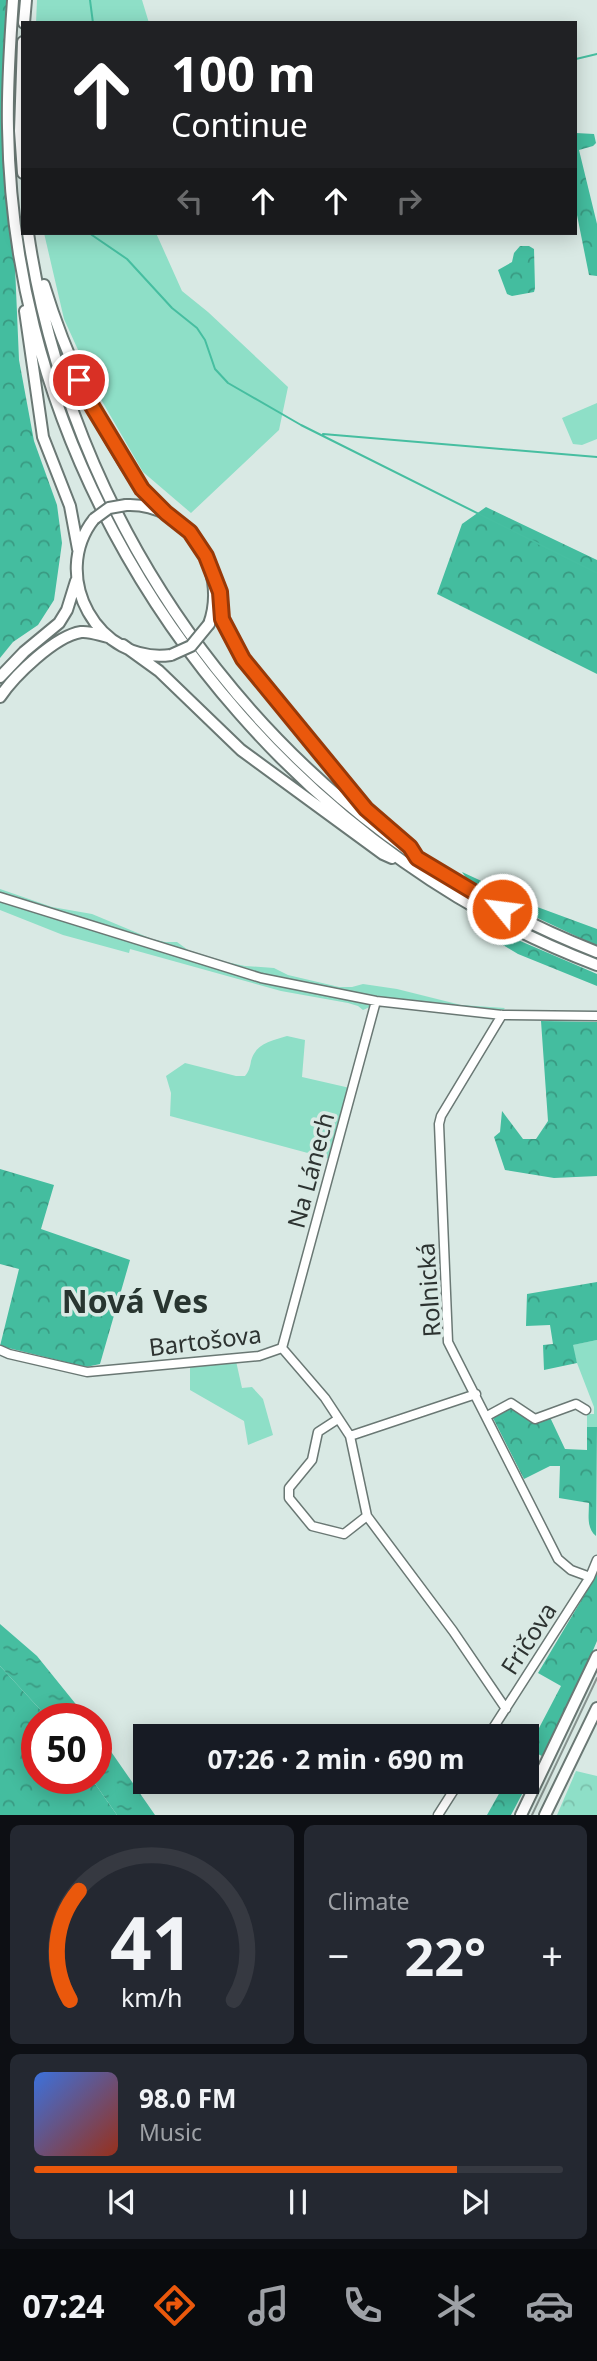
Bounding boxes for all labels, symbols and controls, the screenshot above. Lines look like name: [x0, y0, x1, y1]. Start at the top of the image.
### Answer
text: 100 m: [171, 40, 316, 106]
icon: ahead: [56, 49, 147, 140]
text: Continue: [171, 103, 308, 146]
icon: left: [171, 182, 209, 220]
icon: ahead: [244, 182, 282, 220]
icon: ahead: [317, 182, 355, 220]
icon: right: [390, 182, 428, 220]
pin: [49, 350, 109, 410]
icon: arrive: [60, 361, 98, 399]
position arrow: [465, 872, 539, 946]
street label: Na Lánech: [279, 1108, 341, 1232]
street label: Rolnická: [408, 1242, 448, 1338]
district label: Nová Ves: [62, 1279, 208, 1322]
street label: Bartošova: [147, 1317, 263, 1363]
street label: Fričova: [492, 1596, 564, 1680]
speed limit sign: 50: [21, 1703, 112, 1794]
text: 07:26 · 2 min · 690 m: [208, 1741, 464, 1777]
text: Climate: [328, 1885, 410, 1917]
text: 41: [110, 1893, 193, 1992]
text: 22°: [404, 1920, 486, 1991]
text: −: [328, 1929, 349, 1981]
text: +: [541, 1929, 563, 1981]
text: km/h: [121, 1980, 183, 2014]
text: 98.0 FM: [139, 2080, 236, 2116]
text: Music: [139, 2116, 202, 2148]
icon: previous: [103, 2183, 141, 2221]
icon: pause: [279, 2183, 317, 2221]
icon: next: [456, 2183, 494, 2221]
icon: directions: [150, 2281, 199, 2330]
icon: music: [244, 2281, 293, 2330]
icon: phone: [338, 2281, 387, 2330]
icon: climate: [432, 2281, 481, 2330]
icon: car: [525, 2281, 574, 2330]
text: 07:24: [22, 2284, 105, 2327]

